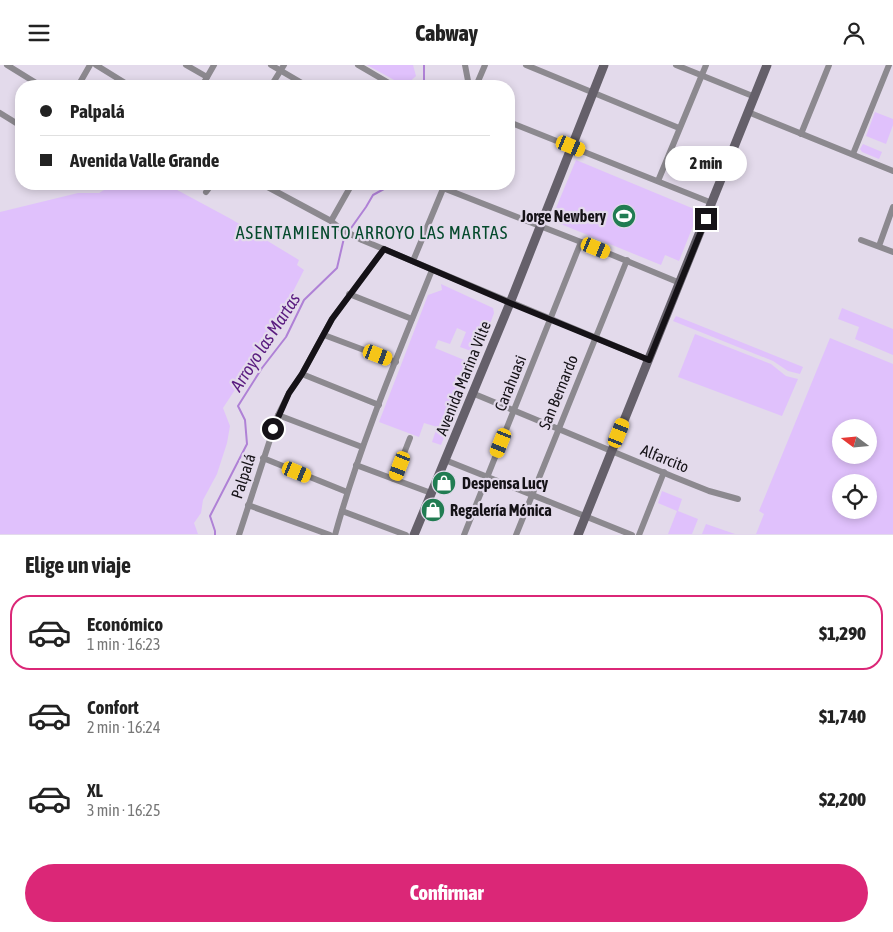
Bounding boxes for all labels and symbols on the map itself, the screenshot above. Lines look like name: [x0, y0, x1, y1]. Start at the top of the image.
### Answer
car: [554, 133, 587, 159]
callout: 2 min: [665, 147, 747, 181]
sports icon: Jorge Newbery: [611, 203, 637, 229]
place label: Jorge Newbery: [520, 207, 606, 225]
route end: [695, 208, 717, 230]
district label: ASENTAMIENTO ARROYO LAS MARTAS: [236, 222, 508, 243]
car: [579, 235, 612, 261]
water label: Arroyo las Martas: [225, 289, 304, 396]
street label: Avenida Marina Vilte: [432, 318, 494, 438]
car: [361, 343, 394, 367]
street label: Carahuasi: [491, 352, 529, 414]
street label: San Bernardo: [535, 352, 581, 432]
car: [606, 416, 631, 450]
route start: [262, 418, 284, 440]
north arrow: [832, 419, 878, 464]
car: [488, 426, 513, 460]
street label: Alfarcito: [638, 440, 692, 476]
car: [387, 449, 412, 483]
street label: Palpalá: [227, 451, 260, 501]
car: [280, 459, 313, 485]
shop icon: Despensa Lucy: [431, 470, 457, 496]
place label: Despensa Lucy: [462, 474, 549, 492]
shop icon: Regalería Mónica: [420, 497, 446, 523]
place label: Regalería Mónica: [450, 501, 552, 519]

